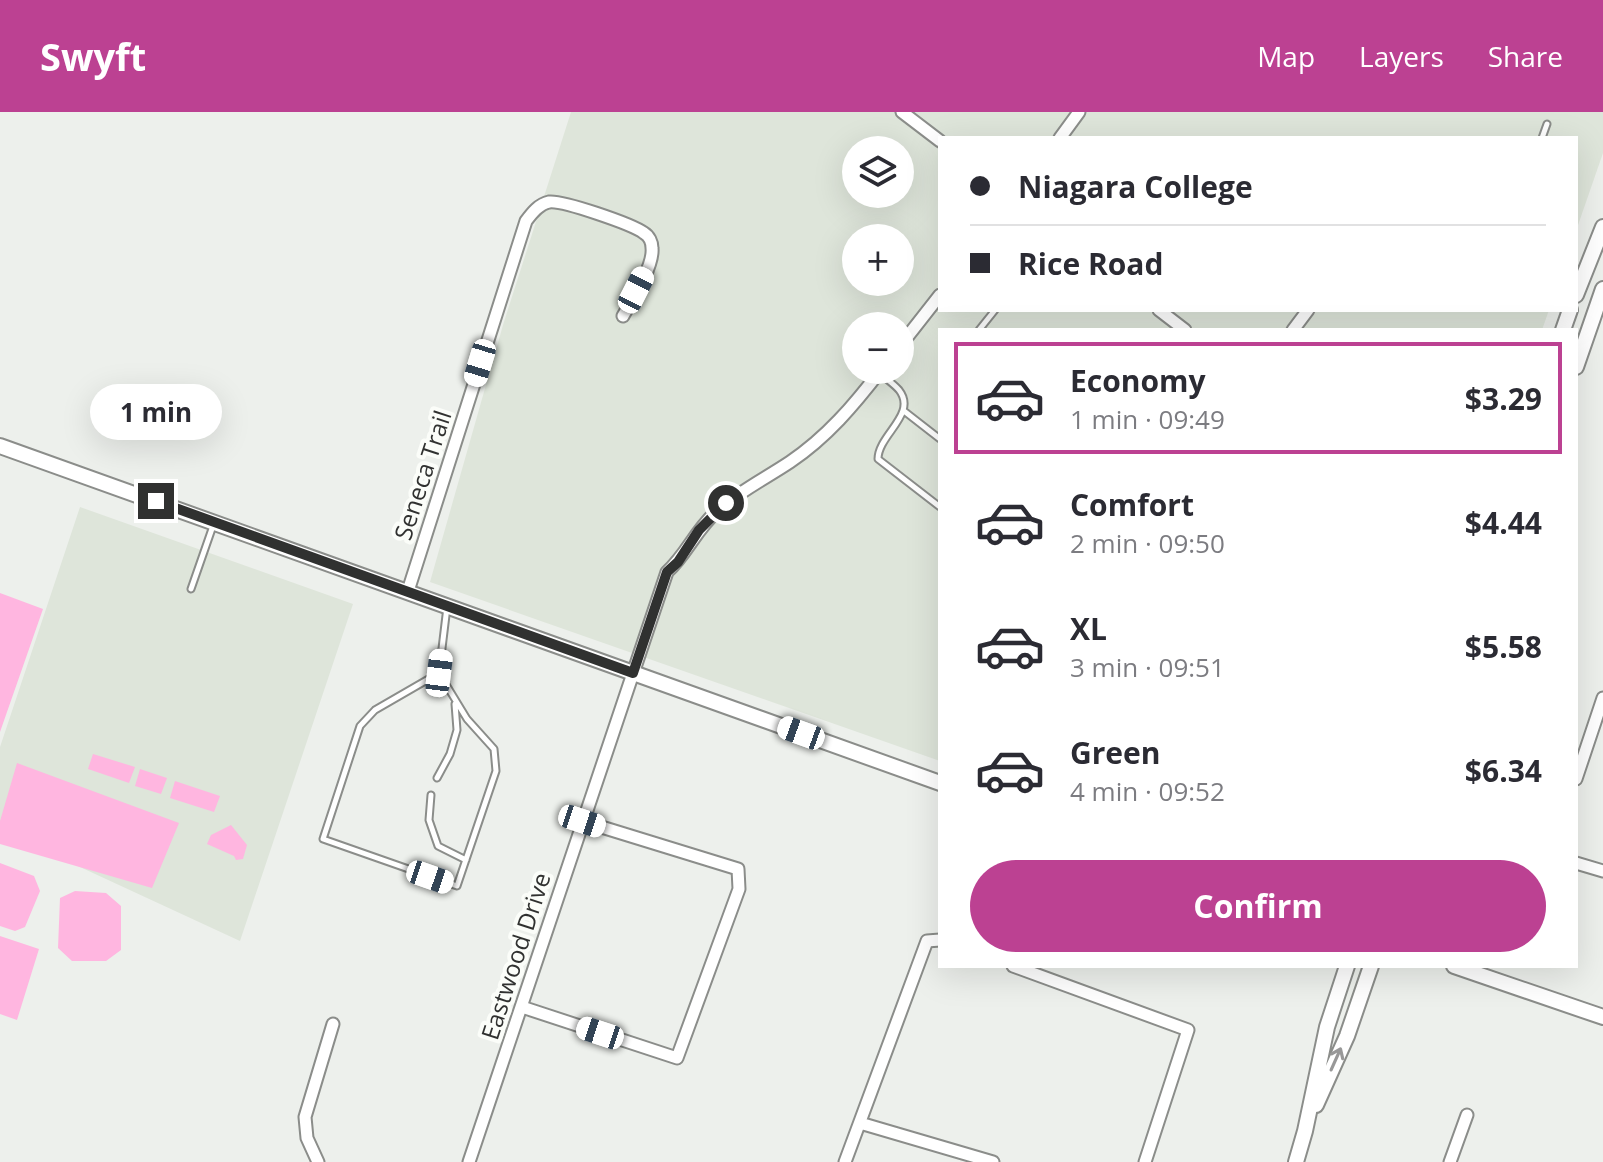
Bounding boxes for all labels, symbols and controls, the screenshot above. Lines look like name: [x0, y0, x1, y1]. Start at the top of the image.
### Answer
text: Swyft: [40, 30, 146, 82]
text: Map: [1257, 37, 1315, 75]
text: Layers: [1359, 37, 1444, 75]
text: Share: [1488, 37, 1563, 75]
map controls: [842, 136, 914, 384]
button: layers: [842, 136, 914, 208]
text: Niagara College: [1018, 166, 1253, 207]
button: +: [842, 224, 914, 296]
text: Rice Road: [1018, 243, 1163, 284]
car: [614, 263, 658, 317]
button: −: [842, 312, 914, 384]
car: [462, 337, 498, 389]
text: Economy: [1070, 360, 1206, 401]
icon: car: [974, 362, 1046, 434]
text: $3.29: [1465, 378, 1542, 419]
callout: 1 min: [90, 385, 222, 441]
text: 1 min: [120, 394, 192, 430]
text: 1 min · 09:49: [1070, 401, 1225, 437]
street label: Seneca Trail: [386, 406, 458, 544]
route end: [138, 483, 174, 519]
text: Comfort: [1070, 484, 1194, 525]
route start: [708, 485, 744, 521]
icon: car: [974, 486, 1046, 558]
text: $4.44: [1465, 502, 1542, 543]
text: 2 min · 09:50: [1070, 525, 1225, 561]
text: XL: [1070, 608, 1107, 649]
icon: car: [974, 610, 1046, 682]
text: $5.58: [1465, 626, 1542, 667]
car: [424, 648, 454, 698]
text: 3 min · 09:51: [1070, 649, 1225, 685]
car: [774, 714, 828, 752]
text: Green: [1070, 732, 1161, 773]
icon: car: [974, 734, 1046, 806]
text: $6.34: [1465, 750, 1542, 791]
text: 4 min · 09:52: [1070, 773, 1225, 809]
car: [555, 802, 609, 840]
car: [403, 858, 457, 896]
button: Confirm: [970, 860, 1546, 952]
street label: Eastwood Drive: [472, 868, 558, 1044]
car: [573, 1014, 627, 1052]
one-way arrow: [1330, 1048, 1345, 1072]

